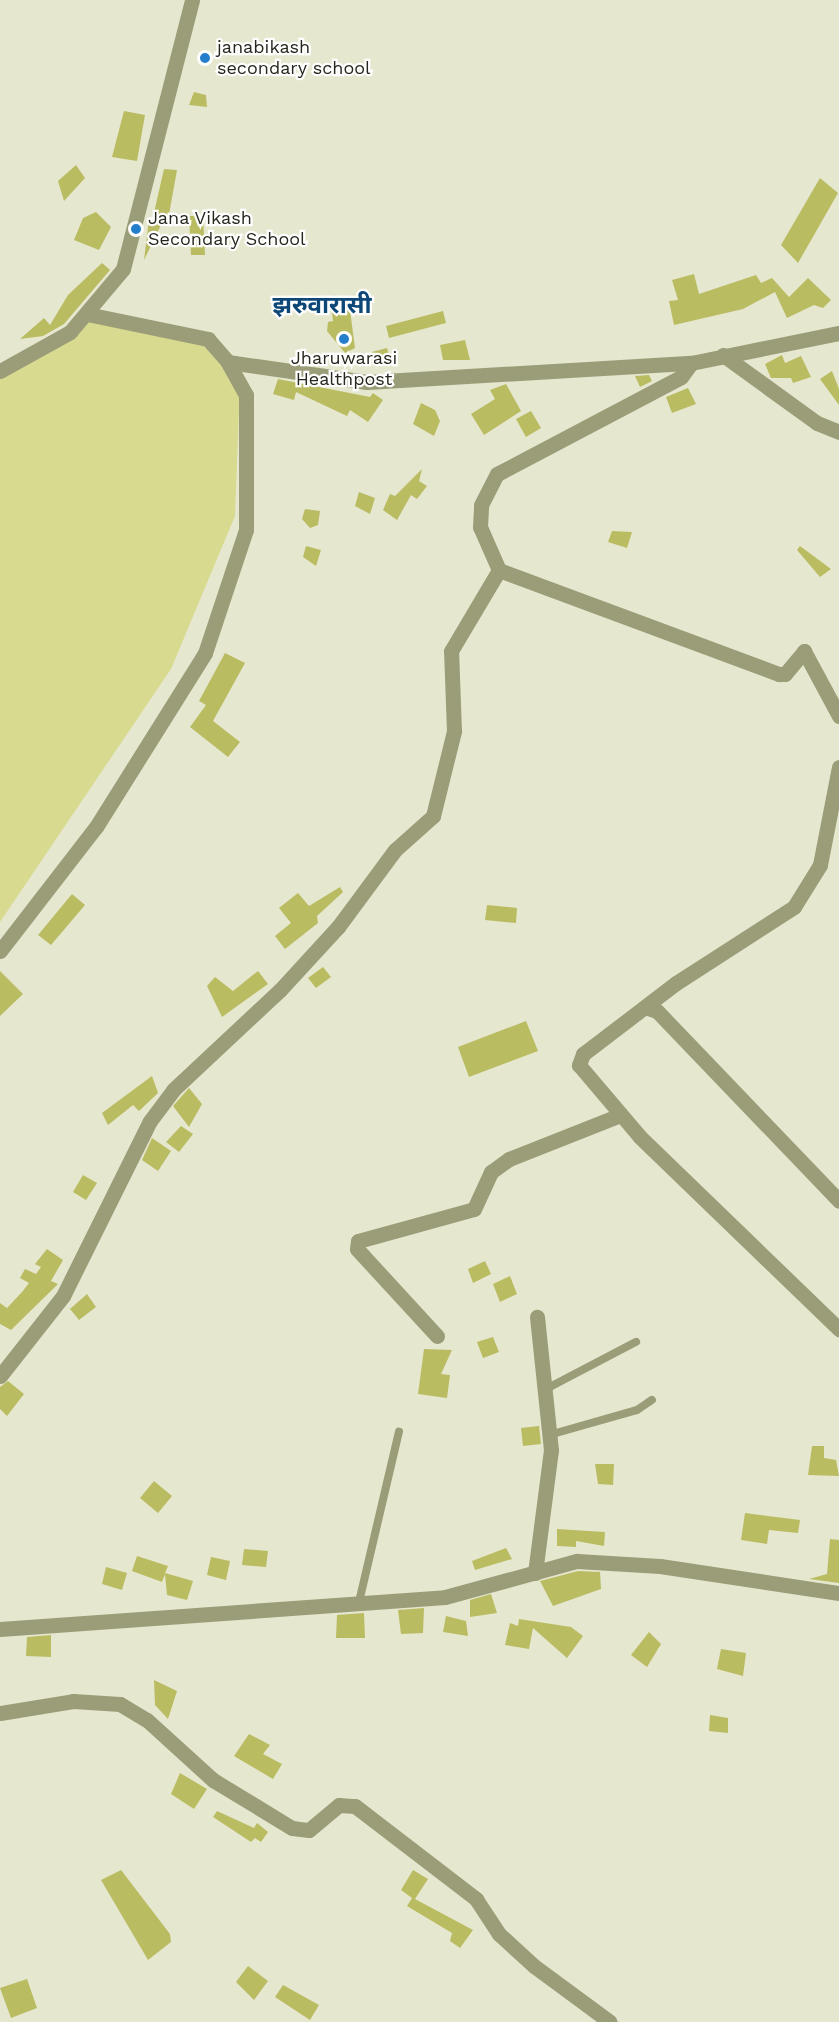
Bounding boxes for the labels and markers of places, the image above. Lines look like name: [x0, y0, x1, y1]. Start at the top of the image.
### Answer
place label: janabikash secondary school: [217, 37, 371, 80]
marker: janabikash secondary school: [198, 51, 212, 65]
place label: Jana Vikash Secondary School: [148, 208, 306, 250]
marker: Jana Vikash Secondary School: [129, 222, 143, 236]
marker: Jharuwarasi Healthpost: [337, 332, 351, 346]
place label: Jharuwarasi Healthpost: [291, 348, 397, 391]

